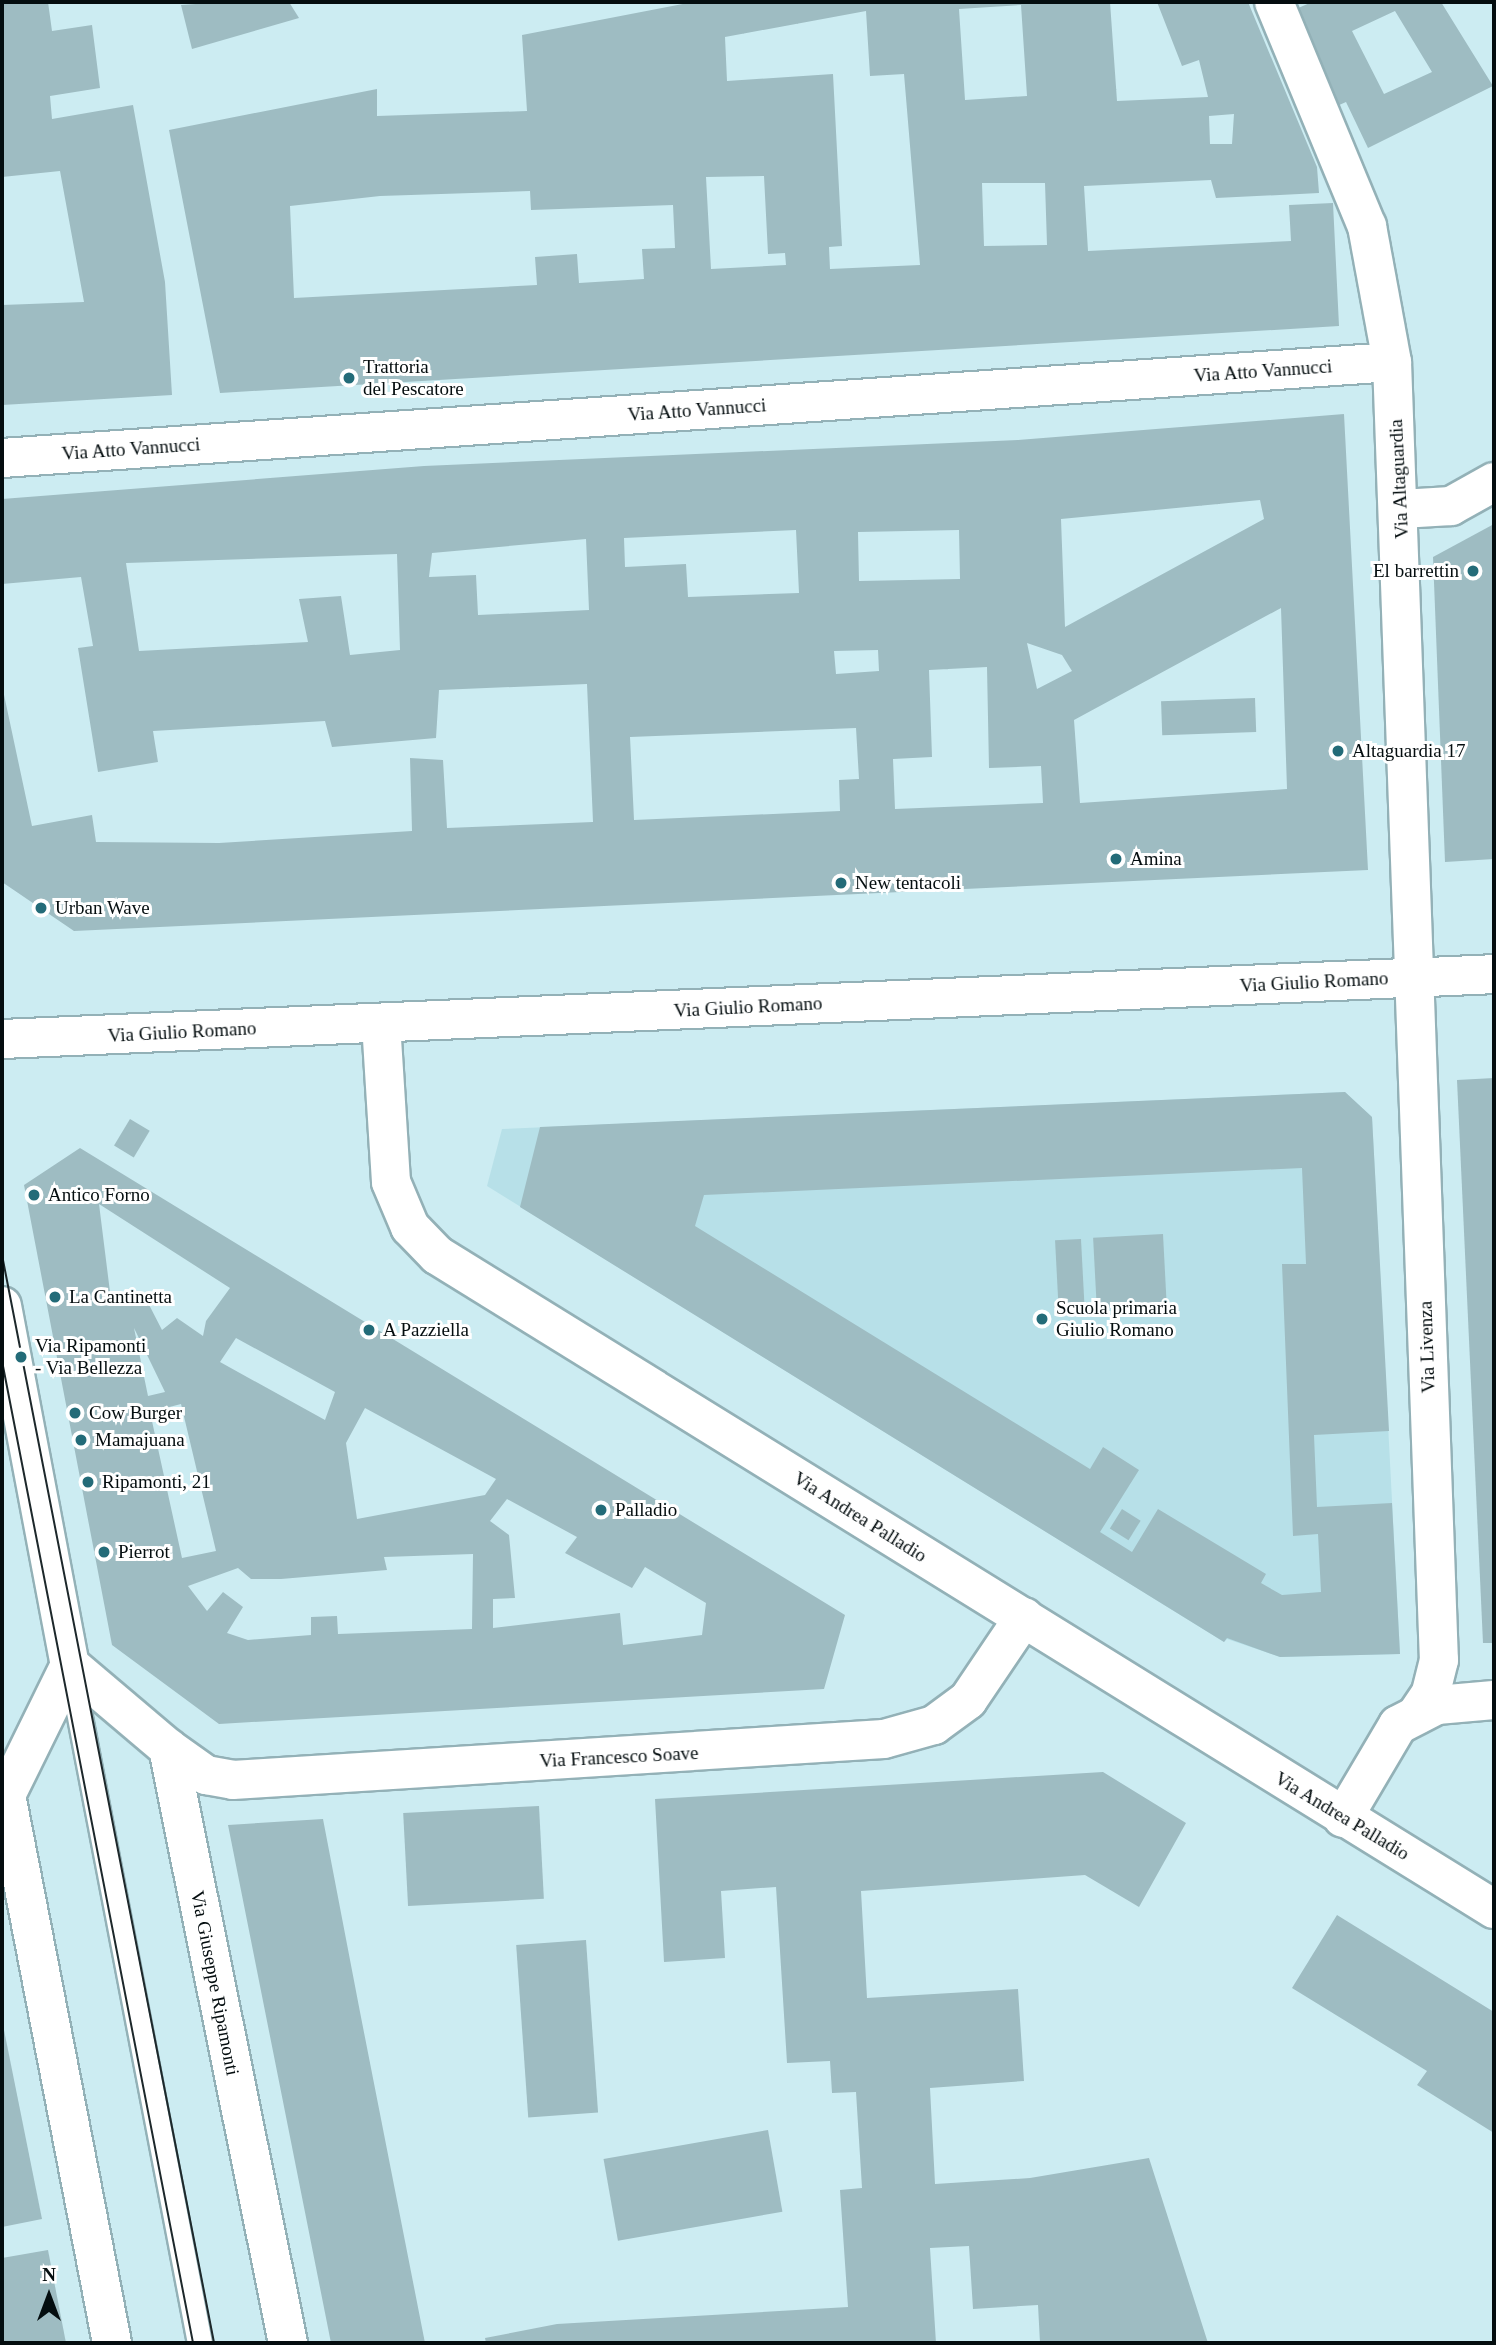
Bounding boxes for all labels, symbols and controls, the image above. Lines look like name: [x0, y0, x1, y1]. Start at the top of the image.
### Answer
street label: Via Atto Vannucci: [1192, 355, 1334, 387]
place label: Trattoria del Pescatore: [363, 356, 464, 400]
marker: Trattoria del Pescatore: [341, 370, 357, 386]
street label: Via Atto Vannucci: [626, 394, 768, 426]
street label: Via Altaguardia: [1384, 418, 1414, 540]
street label: Via Atto Vannucci: [60, 433, 202, 465]
place label: El barrettin: [1373, 560, 1459, 582]
marker: El barrettin: [1465, 563, 1481, 579]
place label: Altaguardia 17: [1352, 740, 1465, 762]
marker: Altaguardia 17: [1330, 743, 1346, 759]
place label: Amina: [1130, 848, 1182, 870]
marker: Amina: [1108, 851, 1124, 867]
place label: New tentacoli: [855, 872, 961, 894]
marker: New tentacoli: [833, 875, 849, 891]
place label: Urban Wave: [55, 897, 150, 919]
marker: Urban Wave: [33, 900, 49, 916]
street label: Via Giulio Romano: [1239, 967, 1389, 997]
street label: Via Giulio Romano: [673, 992, 823, 1022]
street label: Via Giulio Romano: [107, 1017, 257, 1047]
place label: Antico Forno: [48, 1184, 150, 1206]
marker: Antico Forno: [26, 1187, 42, 1203]
place label: La Cantinetta: [69, 1286, 172, 1308]
marker: La Cantinetta: [47, 1289, 63, 1305]
place label: Scuola primaria Giulio Romano: [1056, 1297, 1177, 1341]
street label: Via Livenza: [1414, 1301, 1440, 1393]
marker: Scuola primaria Giulio Romano: [1034, 1311, 1050, 1327]
place label: A Pazziella: [383, 1319, 470, 1341]
marker: A Pazziella: [361, 1322, 377, 1338]
place label: Via Ripamonti - Via Bellezza: [35, 1335, 146, 1379]
marker: Via Ripamonti - Via Bellezza: [13, 1349, 29, 1365]
place label: Cow Burger: [89, 1402, 182, 1424]
marker: Cow Burger: [67, 1405, 83, 1421]
place label: Mamajuana: [95, 1429, 185, 1451]
marker: Mamajuana: [73, 1432, 89, 1448]
street label: Via Andrea Palladio: [789, 1467, 931, 1567]
place label: Ripamonti, 21: [102, 1471, 211, 1493]
marker: Ripamonti, 21: [80, 1474, 96, 1490]
place label: Palladio: [615, 1499, 677, 1521]
marker: Palladio: [593, 1502, 609, 1518]
place label: Pierrot: [118, 1541, 170, 1563]
marker: Pierrot: [96, 1544, 112, 1560]
street label: Via Francesco Soave: [539, 1741, 699, 1773]
street label: Via Andrea Palladio: [1270, 1767, 1414, 1865]
street label: Via Giuseppe Ripamonti: [186, 1889, 244, 2077]
north arrow: [14, 2261, 84, 2331]
text: N: [42, 2264, 56, 2285]

